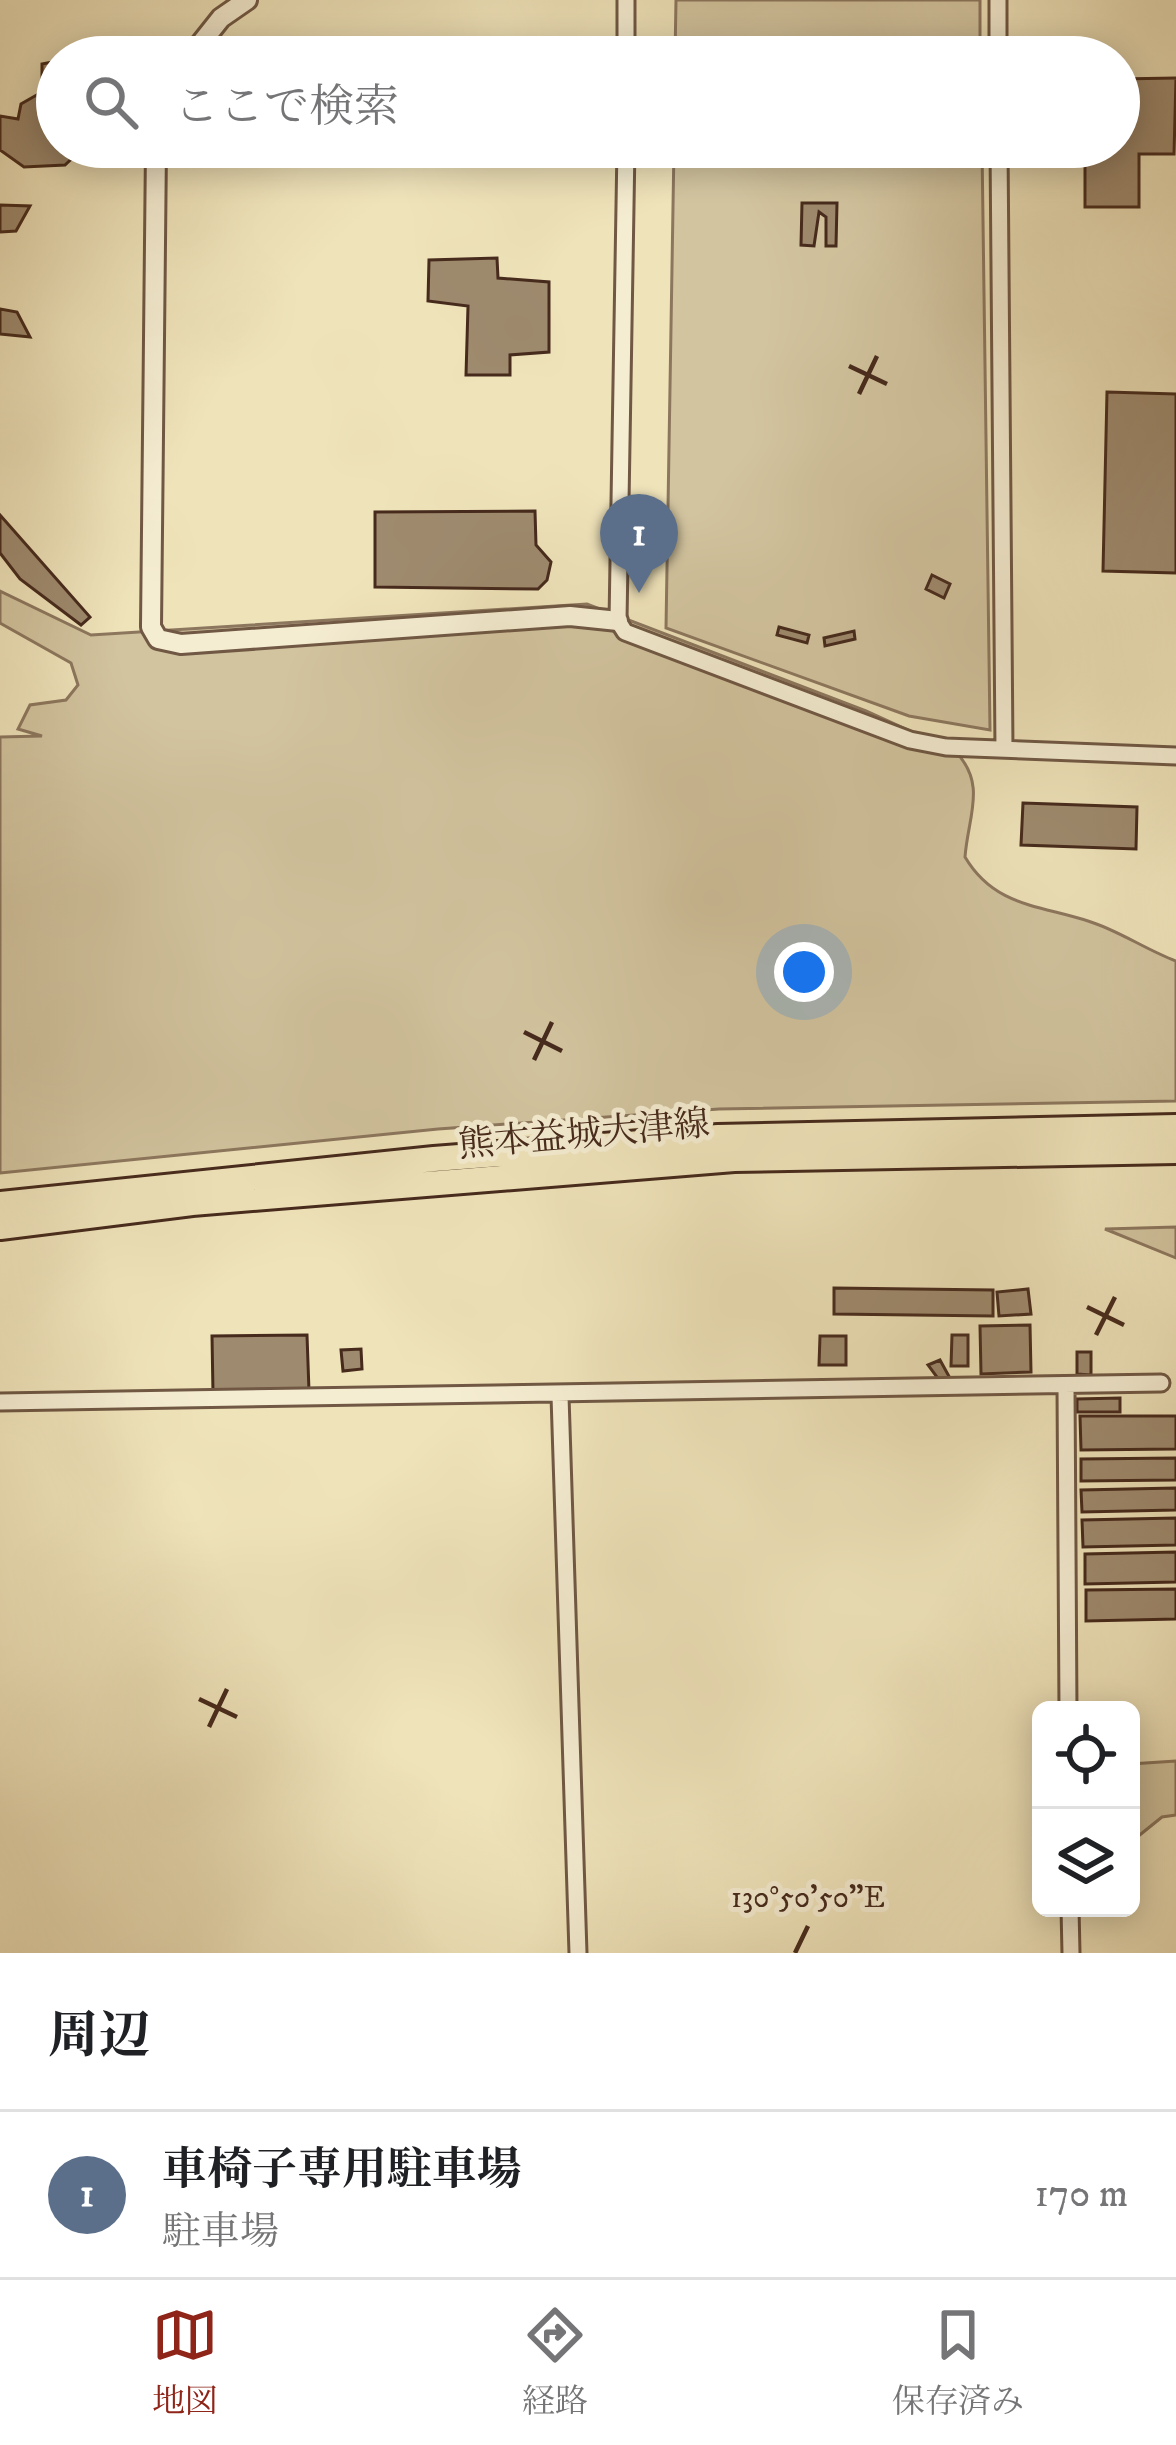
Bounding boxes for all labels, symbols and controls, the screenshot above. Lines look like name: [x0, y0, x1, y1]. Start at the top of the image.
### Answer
search box: [36, 36, 1140, 168]
icon: search: [78, 69, 144, 135]
text: ここで検索: [174, 80, 399, 136]
pin: 1: [600, 494, 678, 593]
your location: [774, 942, 834, 1002]
street label: 熊本益城大津線: [457, 1102, 711, 1168]
map controls: [1032, 1701, 1140, 1917]
button: locate: [1032, 1701, 1140, 1809]
button: layers: [1032, 1809, 1140, 1917]
text: 130°50'50"E: [731, 1880, 885, 1917]
text: 周辺: [48, 2005, 150, 2069]
text: 車椅子専用駐車場: [162, 2143, 522, 2199]
text: 1: [80, 2170, 94, 2219]
text: 170 m: [1034, 2170, 1128, 2219]
text: 駐車場: [162, 2208, 279, 2257]
tab: 地図: [152, 2302, 218, 2423]
tab: 経路: [522, 2302, 588, 2423]
tab: 保存済み: [892, 2302, 1024, 2423]

